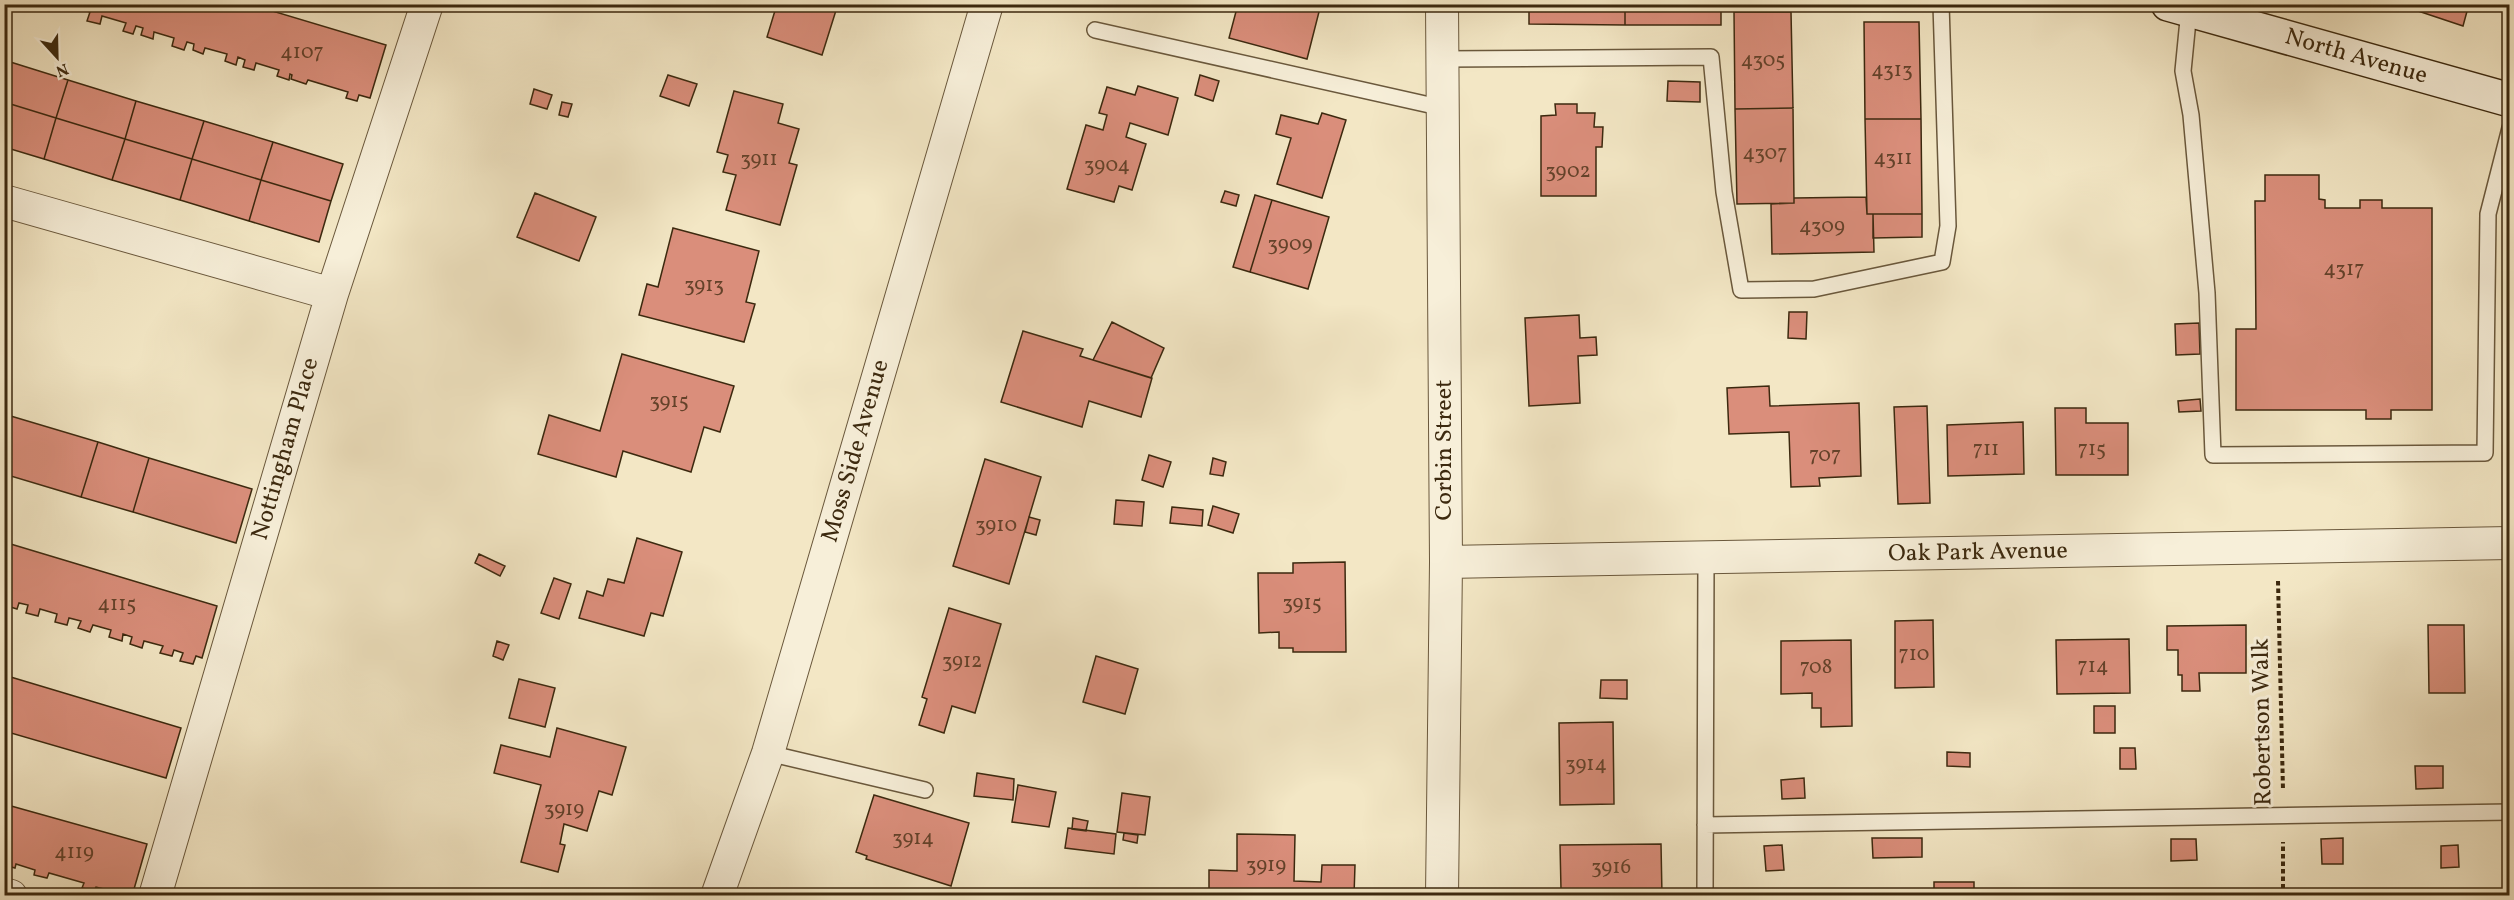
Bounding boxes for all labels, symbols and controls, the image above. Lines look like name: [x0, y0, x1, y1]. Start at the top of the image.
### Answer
street label: North Avenue: [2281, 20, 2431, 94]
north arrow: [27, 27, 87, 87]
house number: 4107: [280, 38, 324, 67]
house number: 4305: [1741, 46, 1785, 75]
house number: 4313: [1871, 56, 1913, 85]
text: N: [52, 57, 71, 82]
house number: 4307: [1743, 139, 1787, 168]
house number: 4311: [1874, 144, 1912, 173]
house number: 3911: [740, 145, 778, 174]
house number: 3904: [1084, 151, 1130, 180]
house number: 3902: [1545, 157, 1591, 186]
house number: 4309: [1799, 212, 1845, 241]
house number: 3909: [1267, 230, 1313, 259]
house number: 4317: [2324, 255, 2364, 284]
house number: 3913: [684, 271, 724, 300]
street label: Nottingham Place: [244, 354, 328, 544]
street label: Moss Side Avenue: [814, 356, 898, 546]
street label: Corbin Street: [1428, 380, 1462, 520]
house number: 3915: [649, 387, 689, 416]
house number: 711: [1973, 435, 1999, 464]
house number: 715: [2078, 435, 2106, 464]
house number: 707: [1809, 441, 1841, 470]
house number: 3910: [975, 511, 1017, 540]
street label: Oak Park Avenue: [1888, 534, 2068, 572]
house number: 3915: [1282, 589, 1322, 618]
house number: 4115: [98, 590, 136, 619]
street label: Robertson Walk: [2245, 638, 2281, 806]
house number: 710: [1899, 640, 1929, 669]
house number: 3912: [942, 647, 982, 676]
house number: 714: [2078, 652, 2108, 681]
house number: 708: [1800, 653, 1832, 682]
house number: 3914: [1565, 750, 1607, 779]
house number: 3919: [544, 795, 584, 824]
house number: 3914: [892, 824, 934, 853]
house number: 4119: [54, 838, 94, 867]
house number: 3919: [1246, 851, 1286, 880]
house number: 3916: [1591, 853, 1631, 882]

